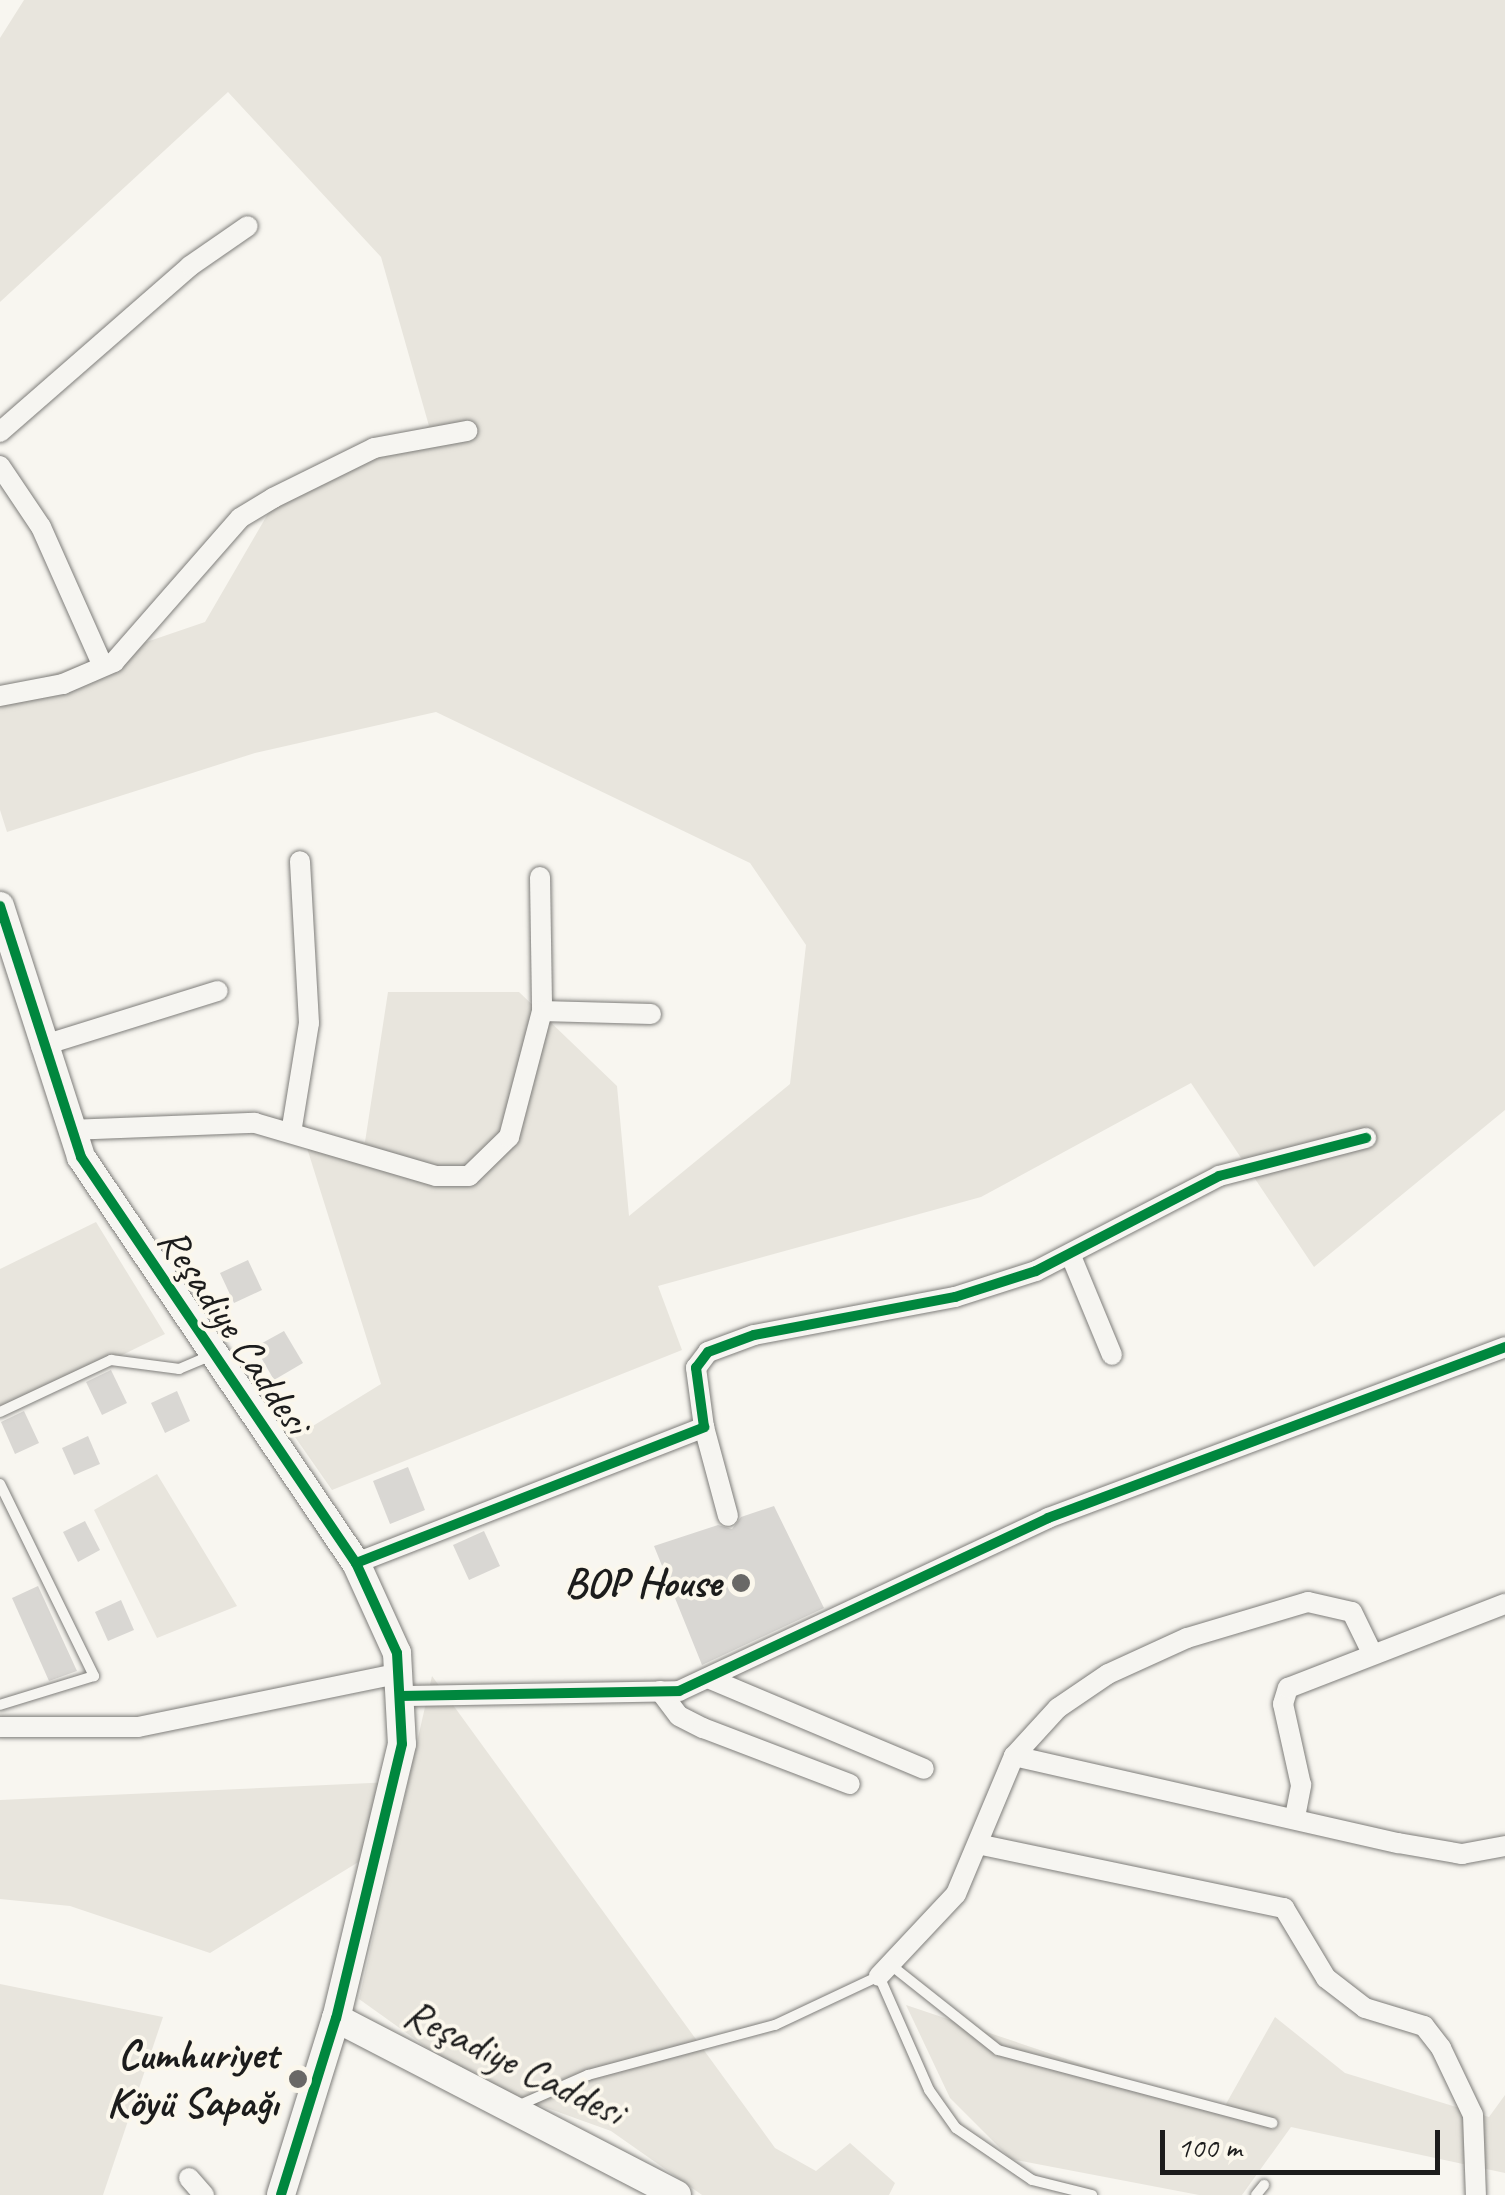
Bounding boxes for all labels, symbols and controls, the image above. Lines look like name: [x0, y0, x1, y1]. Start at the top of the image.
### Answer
street label: Reşadiye Caddesi: [147, 1218, 321, 1444]
place label: BOP House: [564, 1558, 721, 1608]
marker: BOP House: [730, 1572, 752, 1594]
street label: Reşadiye Caddesi: [396, 1988, 632, 2138]
place label: Cumhuriyet Köyü Sapağı: [107, 2030, 278, 2128]
marker: Cumhuriyet Köyü Sapağı: [287, 2068, 309, 2090]
scale bar: [1165, 2110, 1445, 2172]
text: 100 m: [1177, 2128, 1242, 2166]

